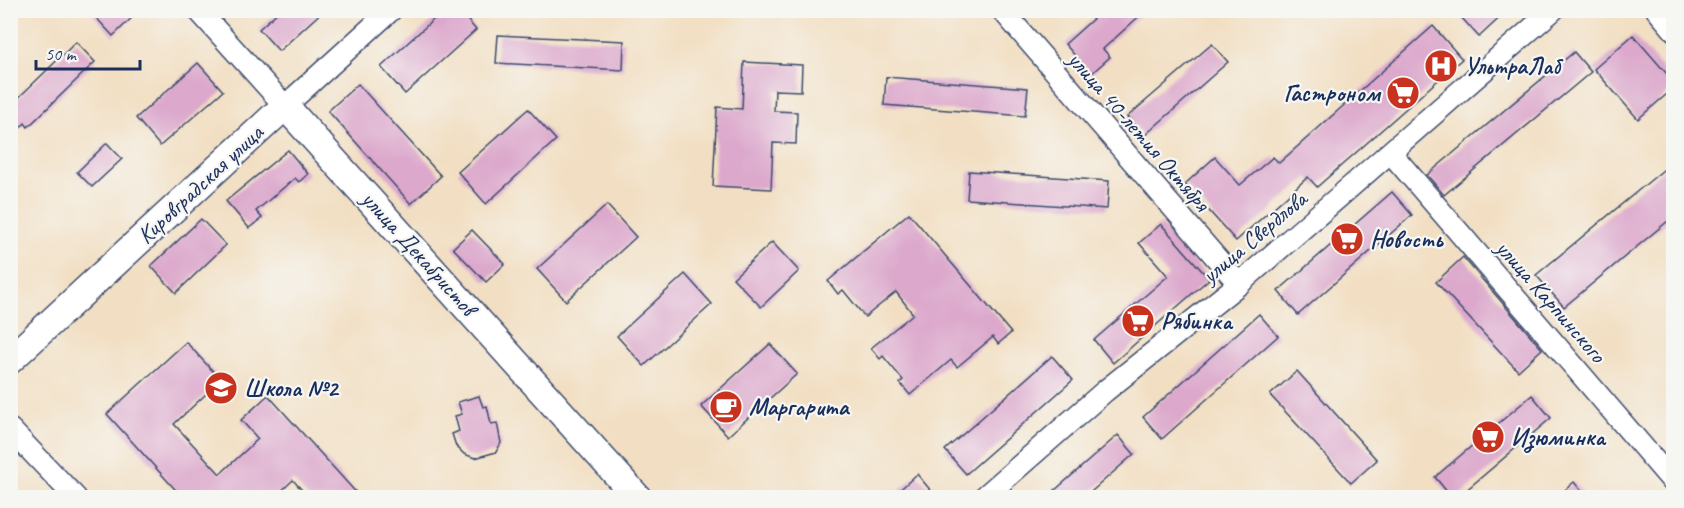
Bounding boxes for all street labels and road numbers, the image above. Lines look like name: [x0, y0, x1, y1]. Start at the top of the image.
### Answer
street label: улица 40-летия Октября: [1060, 43, 1218, 218]
street label: Кировградская улица: [131, 117, 270, 250]
street label: улица Декабристов: [354, 183, 486, 325]
street label: улица Свердлова: [1194, 183, 1315, 291]
street label: улица Карпинского: [1488, 232, 1614, 370]

